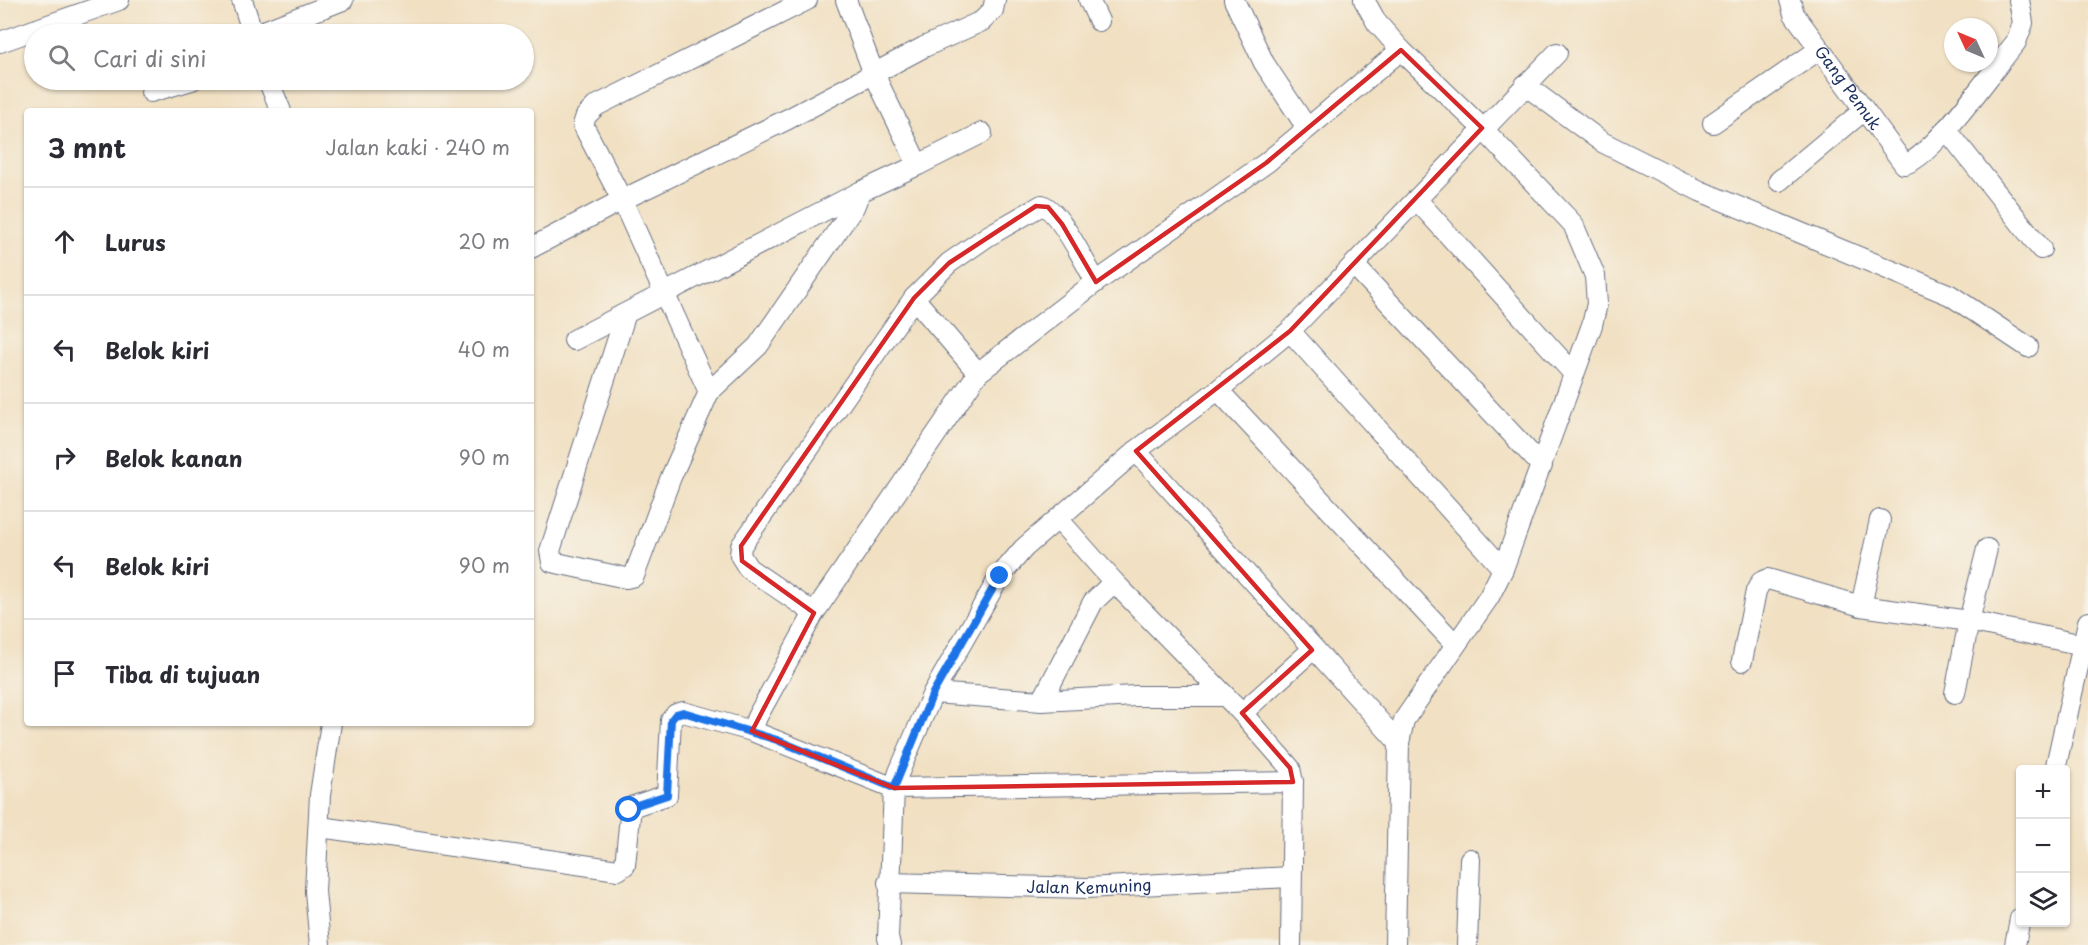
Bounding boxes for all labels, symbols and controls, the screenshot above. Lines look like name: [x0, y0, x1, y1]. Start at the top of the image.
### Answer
north arrow: [1944, 18, 1998, 72]
search box: [24, 24, 534, 90]
street label: Gang Pemuk: [1810, 40, 1888, 135]
icon: search: [45, 41, 78, 74]
text: Cari di sini: [93, 41, 206, 74]
text: 3 mnt: [48, 128, 126, 167]
text: Jalan kaki · 240 m: [325, 132, 510, 162]
icon: ahead: [48, 225, 81, 258]
text: Lurus: [105, 225, 166, 258]
text: 20 m: [458, 226, 510, 256]
icon: left: [48, 333, 81, 366]
text: Belok kiri: [105, 333, 209, 366]
text: 40 m: [458, 334, 510, 364]
icon: right: [48, 441, 81, 474]
text: Belok kanan: [105, 441, 242, 474]
text: 90 m: [459, 442, 510, 472]
icon: left: [48, 549, 81, 582]
text: Belok kiri: [105, 549, 209, 582]
text: 90 m: [459, 550, 510, 580]
route end: [986, 562, 1012, 588]
icon: arrive: [48, 657, 81, 690]
text: Tiba di tujuan: [105, 657, 260, 690]
map controls: [2016, 765, 2070, 927]
button: +: [2016, 765, 2070, 819]
route start: [615, 796, 641, 822]
button: −: [2016, 819, 2070, 873]
street label: Jalan Kemuning: [1026, 872, 1152, 899]
button: layers: [2016, 873, 2070, 927]

